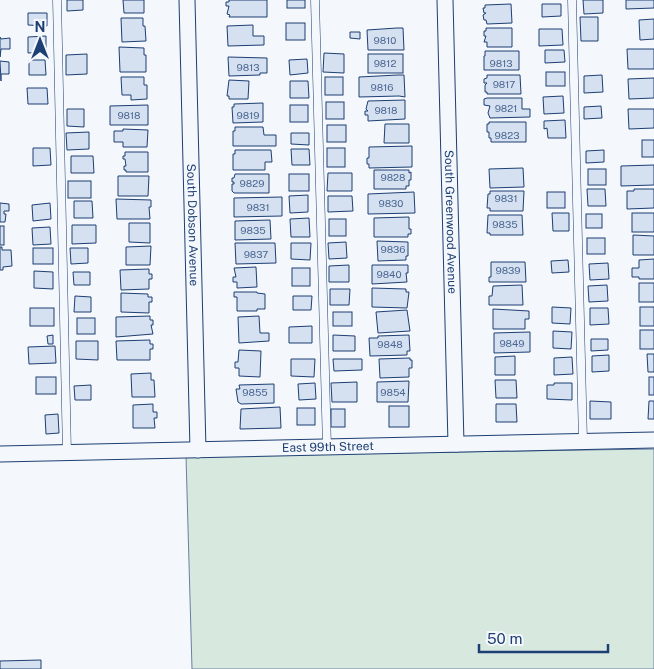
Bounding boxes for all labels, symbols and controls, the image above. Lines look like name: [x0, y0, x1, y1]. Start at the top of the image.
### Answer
north arrow: [15, 15, 65, 65]
text: N: [35, 19, 45, 35]
house number: 9810: [374, 34, 396, 46]
house number: 9812: [374, 57, 396, 69]
house number: 9813: [489, 57, 513, 69]
house number: 9813: [236, 61, 260, 73]
house number: 9817: [493, 78, 515, 90]
house number: 9816: [371, 81, 393, 93]
house number: 9821: [495, 102, 517, 114]
house number: 9818: [374, 104, 398, 116]
house number: 9818: [117, 109, 141, 121]
house number: 9819: [237, 109, 259, 121]
house number: 9823: [495, 129, 519, 141]
street label: South Greenwood Avenue: [442, 150, 459, 294]
street label: South Dobson Avenue: [184, 164, 201, 287]
house number: 9828: [380, 171, 406, 183]
house number: 9829: [240, 177, 264, 189]
house number: 9831: [495, 192, 517, 204]
house number: 9830: [379, 197, 403, 209]
house number: 9831: [247, 201, 269, 213]
house number: 9835: [492, 218, 518, 230]
house number: 9835: [240, 224, 266, 236]
house number: 9836: [380, 243, 406, 255]
house number: 9837: [244, 248, 268, 260]
house number: 9839: [495, 264, 521, 276]
house number: 9840: [376, 268, 402, 280]
house number: 9849: [499, 337, 525, 349]
house number: 9848: [377, 338, 403, 350]
house number: 9855: [242, 386, 268, 398]
house number: 9854: [380, 386, 406, 398]
street label: East 99th Street: [282, 439, 374, 455]
scale bar: [479, 622, 608, 654]
text: 50 m: [487, 630, 522, 647]

